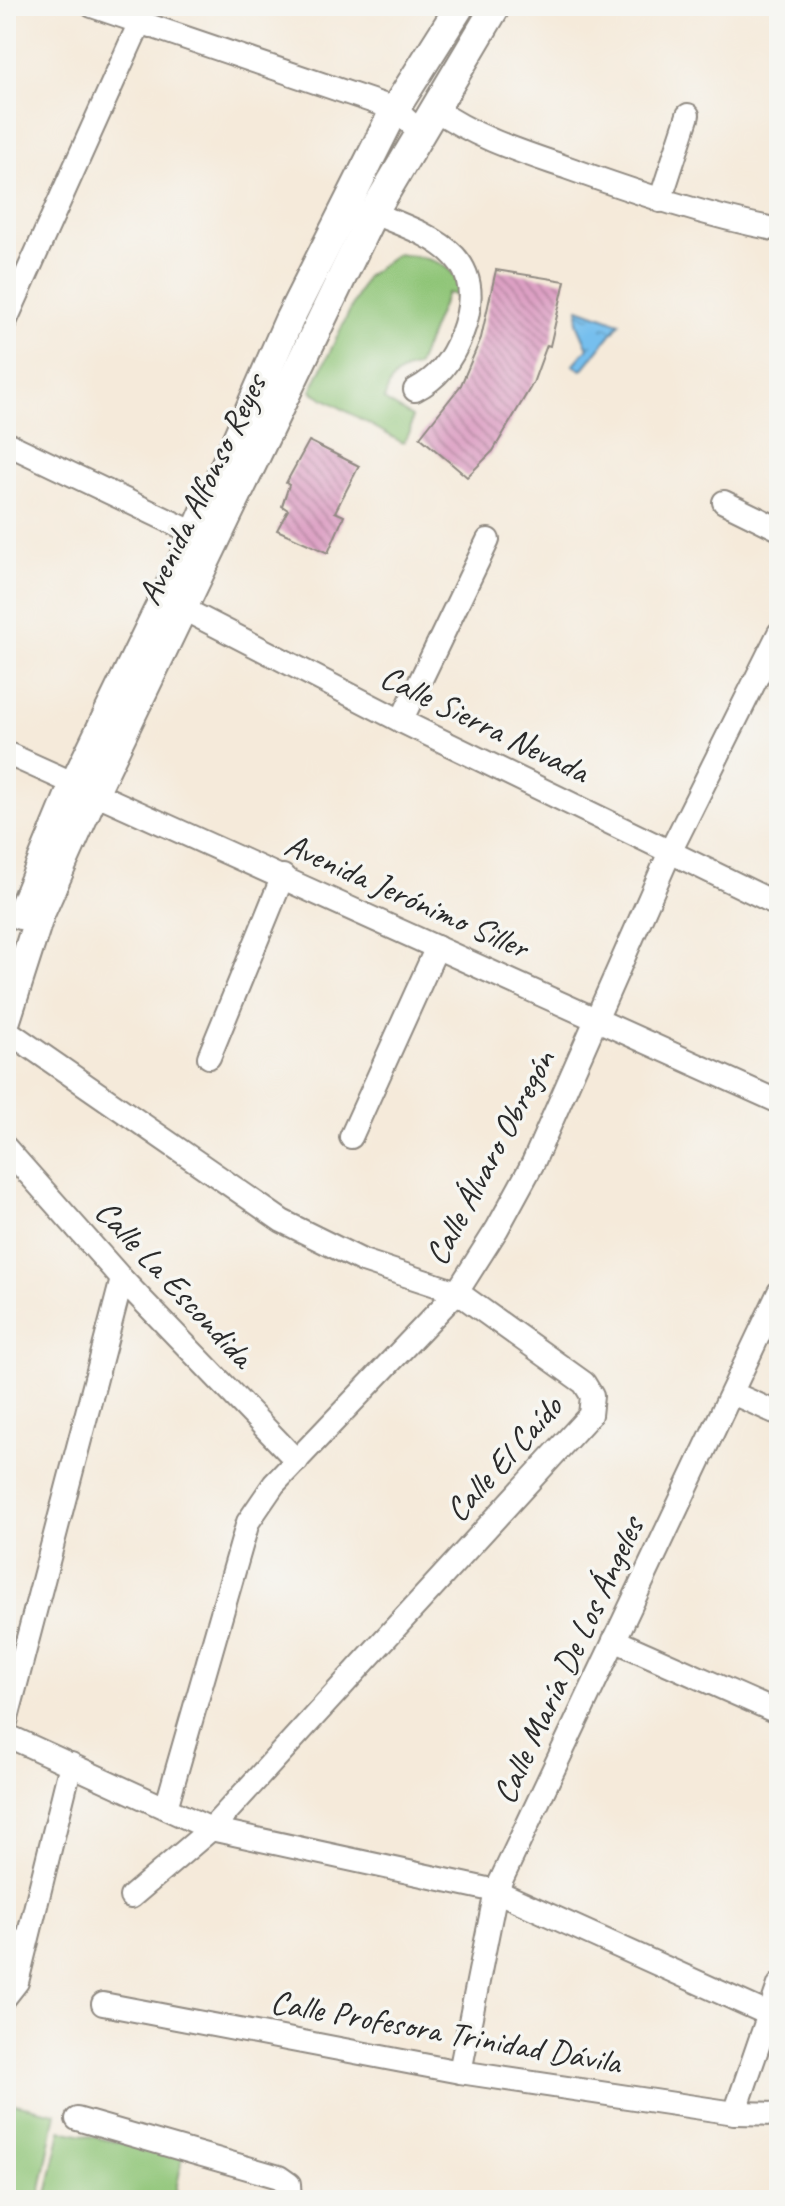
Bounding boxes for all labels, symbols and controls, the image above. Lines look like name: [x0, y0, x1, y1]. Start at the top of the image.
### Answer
street label: Avenida Alfonso Reyes: [127, 364, 277, 612]
street label: Calle Sierra Nevada: [374, 654, 598, 793]
street label: Avenida Jerónimo Siller: [278, 823, 538, 970]
street label: Calle Álvaro Obregón: [415, 1041, 565, 1272]
street label: Calle La Escondida: [86, 1190, 265, 1379]
street label: Calle El Caído: [435, 1385, 573, 1530]
street label: Calle María De Los Ángeles: [482, 1507, 654, 1810]
street label: Calle Profesora Trinidad Dávila: [268, 1980, 627, 2084]

